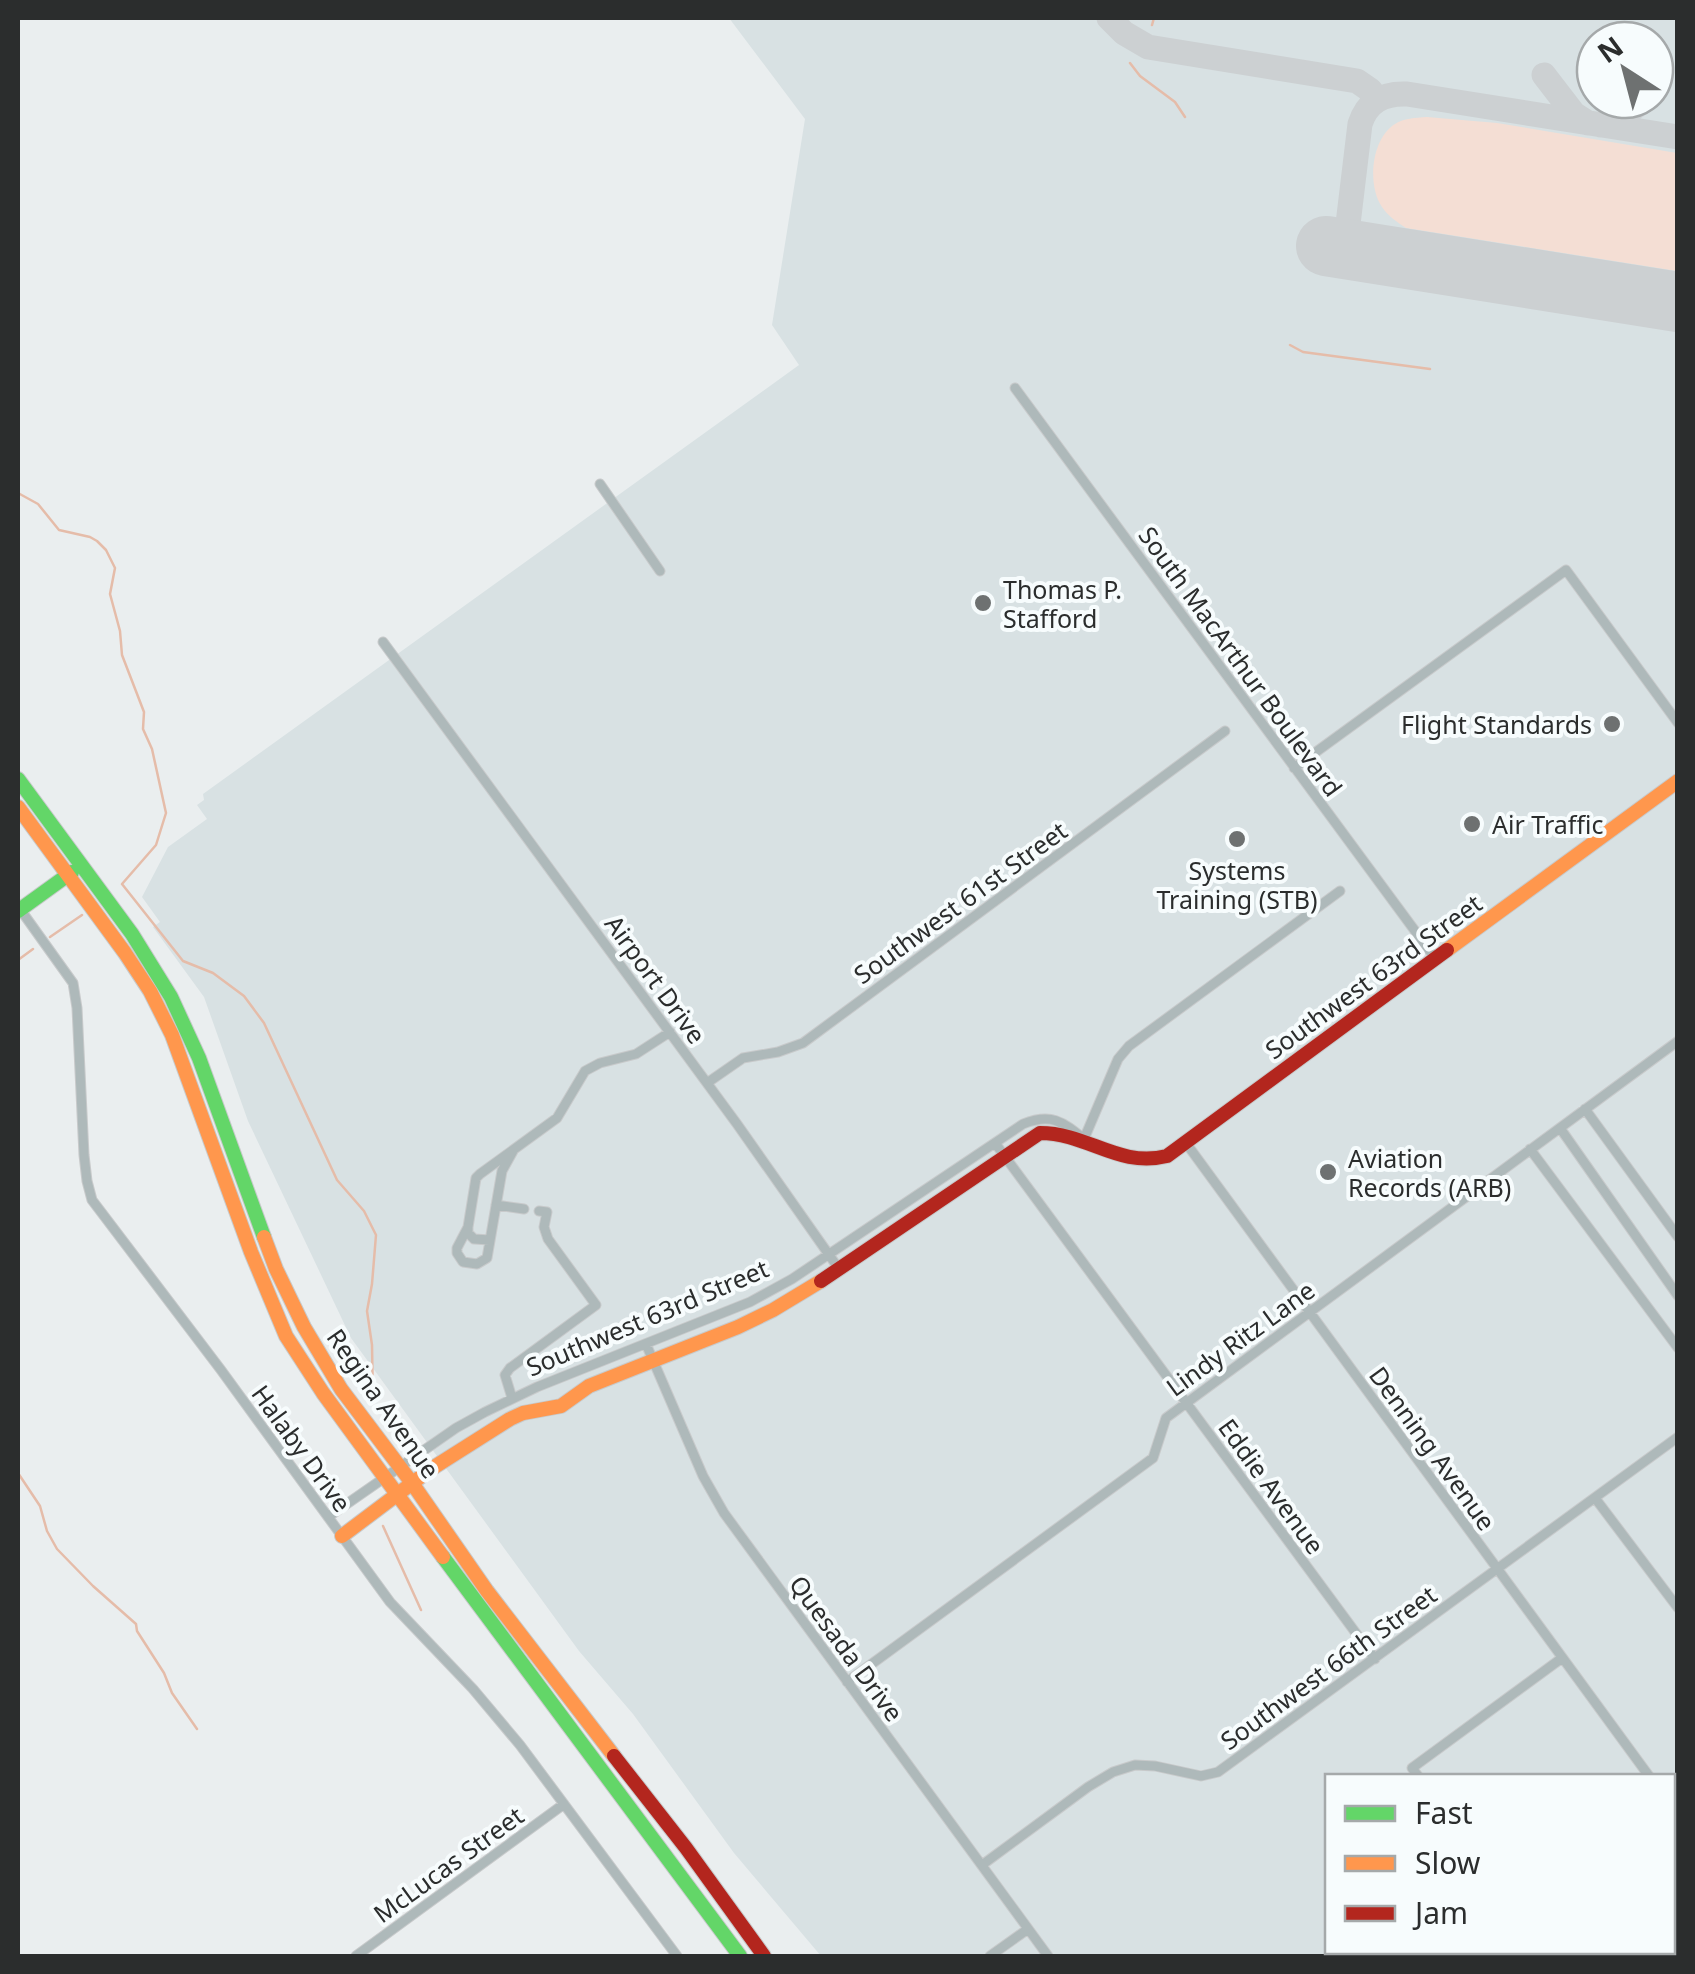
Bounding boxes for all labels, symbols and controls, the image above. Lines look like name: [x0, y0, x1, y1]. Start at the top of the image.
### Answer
north arrow: [1575, 20, 1675, 120]
text: N: [1589, 27, 1630, 71]
street label: South MacArthur Boulevard: [1131, 519, 1351, 803]
place label: Thomas P. Stafford: [1003, 572, 1122, 635]
marker: Thomas P. Stafford: [972, 592, 994, 614]
place label: Flight Standards: [1401, 707, 1592, 741]
marker: Flight Standards: [1601, 713, 1623, 735]
place label: Air Traffic: [1492, 807, 1603, 841]
street label: Southwest 61st Street: [846, 813, 1074, 991]
marker: Air Traffic: [1461, 813, 1483, 835]
marker: Systems Training (STB): [1226, 828, 1248, 850]
place label: Systems Training (STB): [1156, 853, 1318, 916]
street label: Southwest 63rd Street: [1258, 886, 1488, 1066]
street label: Airport Drive: [598, 908, 714, 1050]
place label: Aviation Records (ARB): [1348, 1141, 1511, 1204]
marker: Aviation Records (ARB): [1317, 1161, 1339, 1183]
street label: Southwest 63rd Street: [521, 1251, 773, 1383]
street label: Lindy Ritz Lane: [1159, 1273, 1321, 1403]
street label: Regina Avenue: [320, 1321, 448, 1485]
street label: Denning Avenue: [1362, 1359, 1504, 1537]
street label: Halaby Drive: [244, 1378, 360, 1518]
street label: Eddie Avenue: [1211, 1411, 1333, 1561]
street label: Quesada Drive: [782, 1568, 912, 1728]
street label: Southwest 66th Street: [1213, 1577, 1443, 1757]
legend: [1325, 1774, 1675, 1954]
text: Fast: [1415, 1792, 1473, 1833]
street label: McLucas Street: [366, 1798, 530, 1930]
text: Slow: [1415, 1842, 1481, 1883]
text: Jam: [1412, 1892, 1468, 1933]

